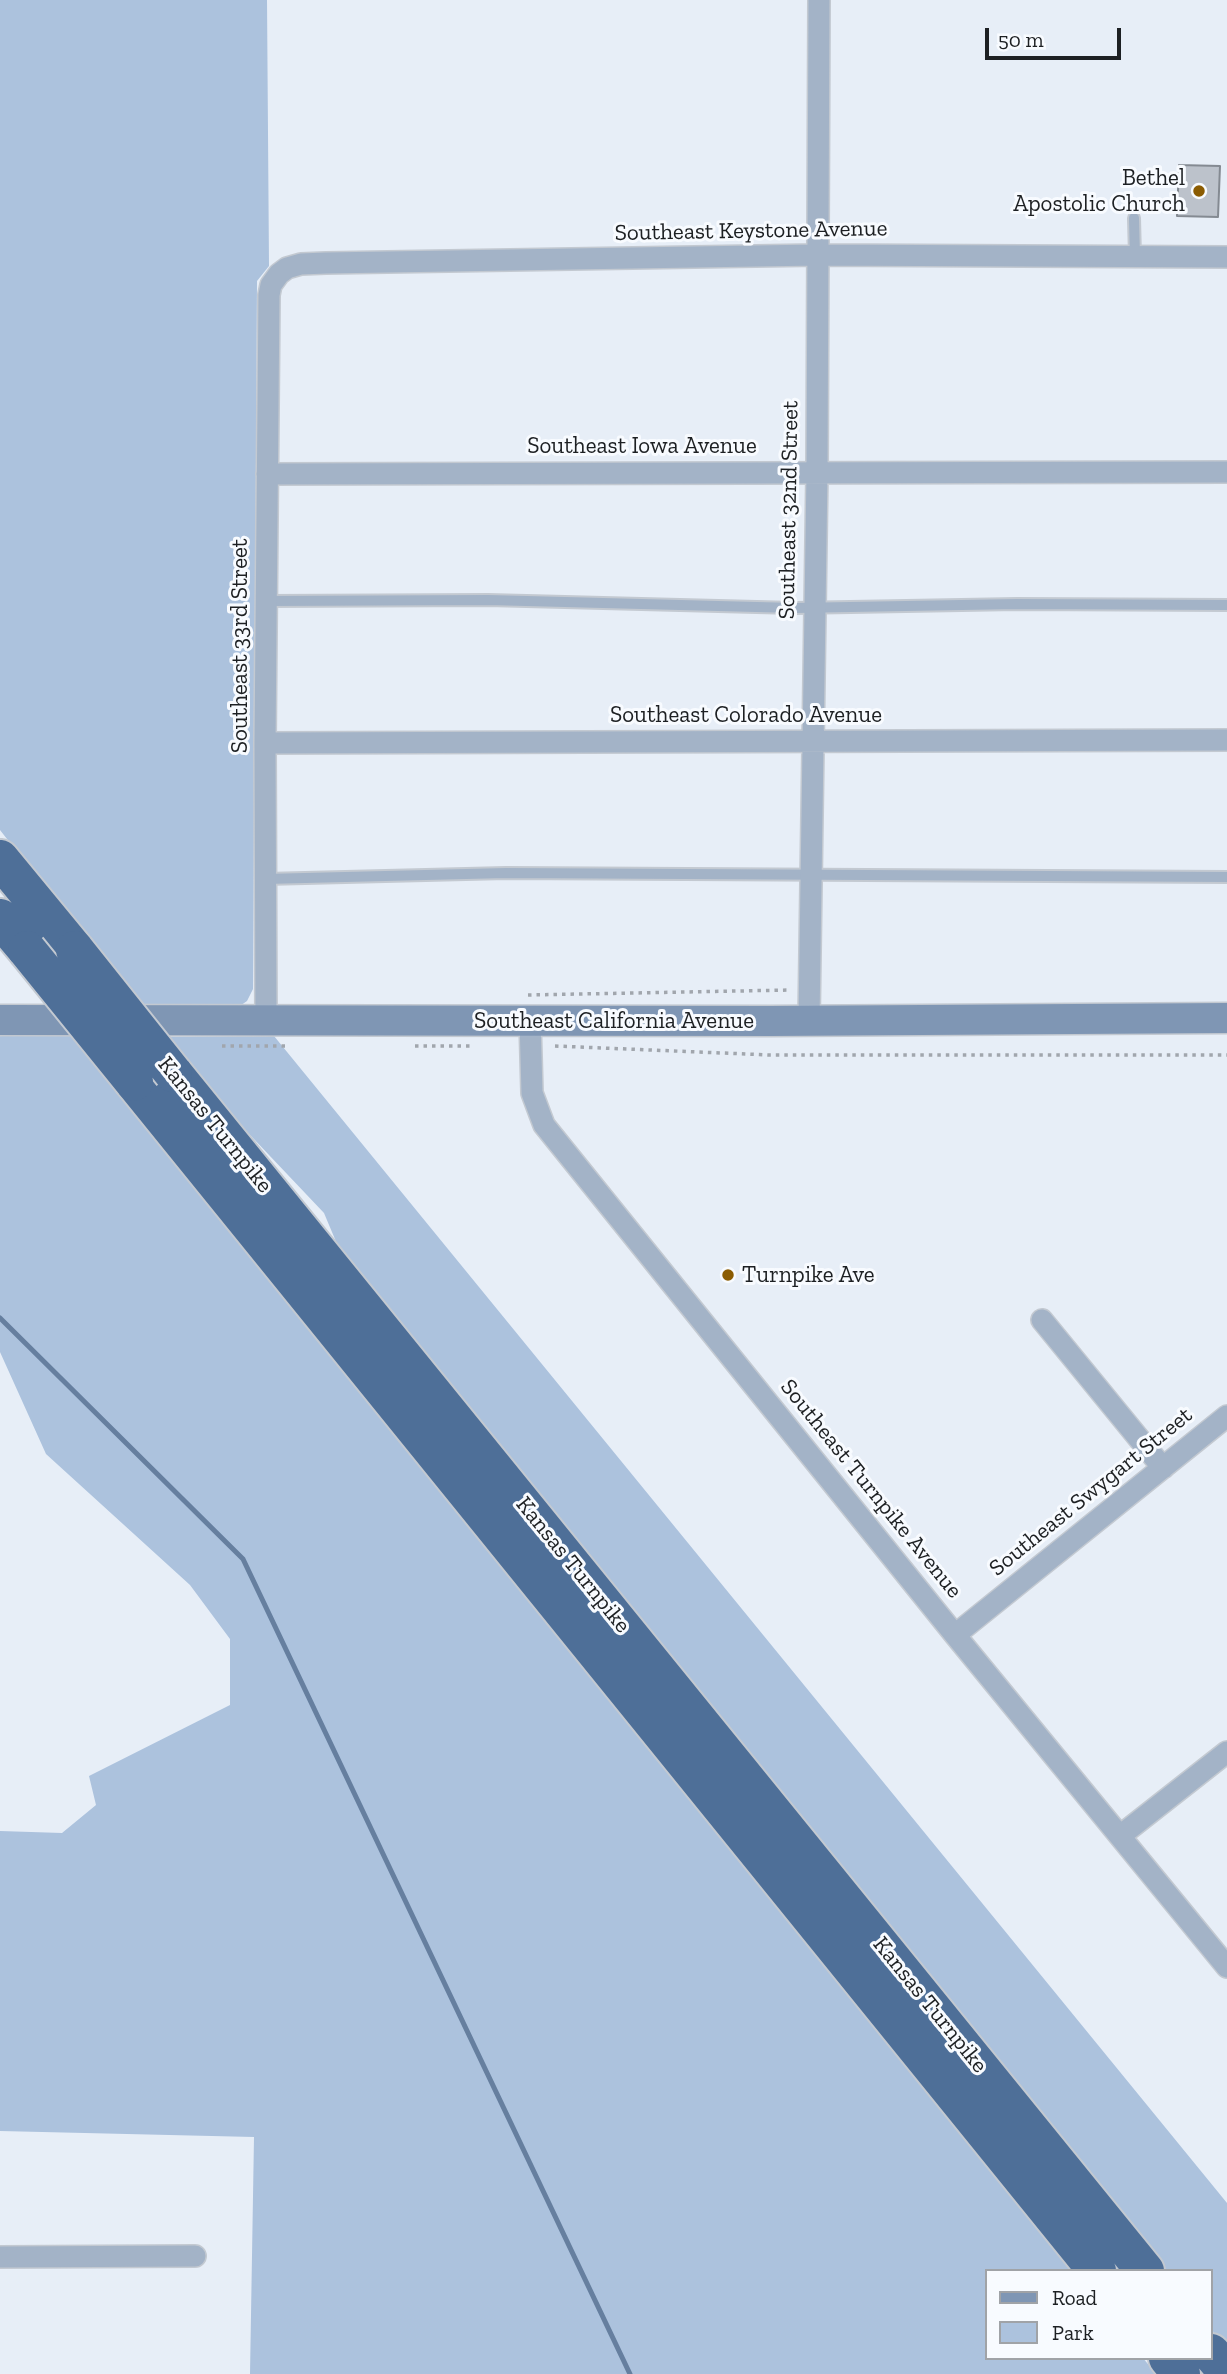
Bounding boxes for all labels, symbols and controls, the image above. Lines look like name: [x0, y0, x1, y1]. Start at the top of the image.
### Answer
scale bar: [989, 14, 1126, 58]
text: 50 m: [998, 27, 1044, 52]
place label: Bethel Apostolic Church: [1013, 164, 1185, 218]
marker: Bethel Apostolic Church: [1191, 183, 1207, 199]
street label: Southeast Keystone Avenue: [614, 215, 888, 247]
street label: Southeast 32nd Street: [773, 400, 805, 620]
street label: Southeast Iowa Avenue: [527, 432, 757, 460]
street label: Southeast 33rd Street: [226, 539, 254, 753]
street label: Southeast Colorado Avenue: [610, 701, 882, 729]
street label: Southeast California Avenue: [474, 1007, 754, 1035]
street label: Kansas Turnpike: [152, 1051, 278, 1199]
place label: Turnpike Ave: [742, 1261, 875, 1289]
marker: Turnpike Ave: [720, 1267, 736, 1283]
street label: Southeast Turnpike Avenue: [774, 1374, 968, 1604]
street label: Southeast Swygart Street: [984, 1402, 1198, 1582]
street label: Kansas Turnpike: [510, 1491, 636, 1639]
street label: Kansas Turnpike: [867, 1931, 993, 2079]
legend: [986, 2269, 1213, 2360]
text: Road: [1052, 2285, 1097, 2310]
text: Park: [1052, 2320, 1094, 2345]

